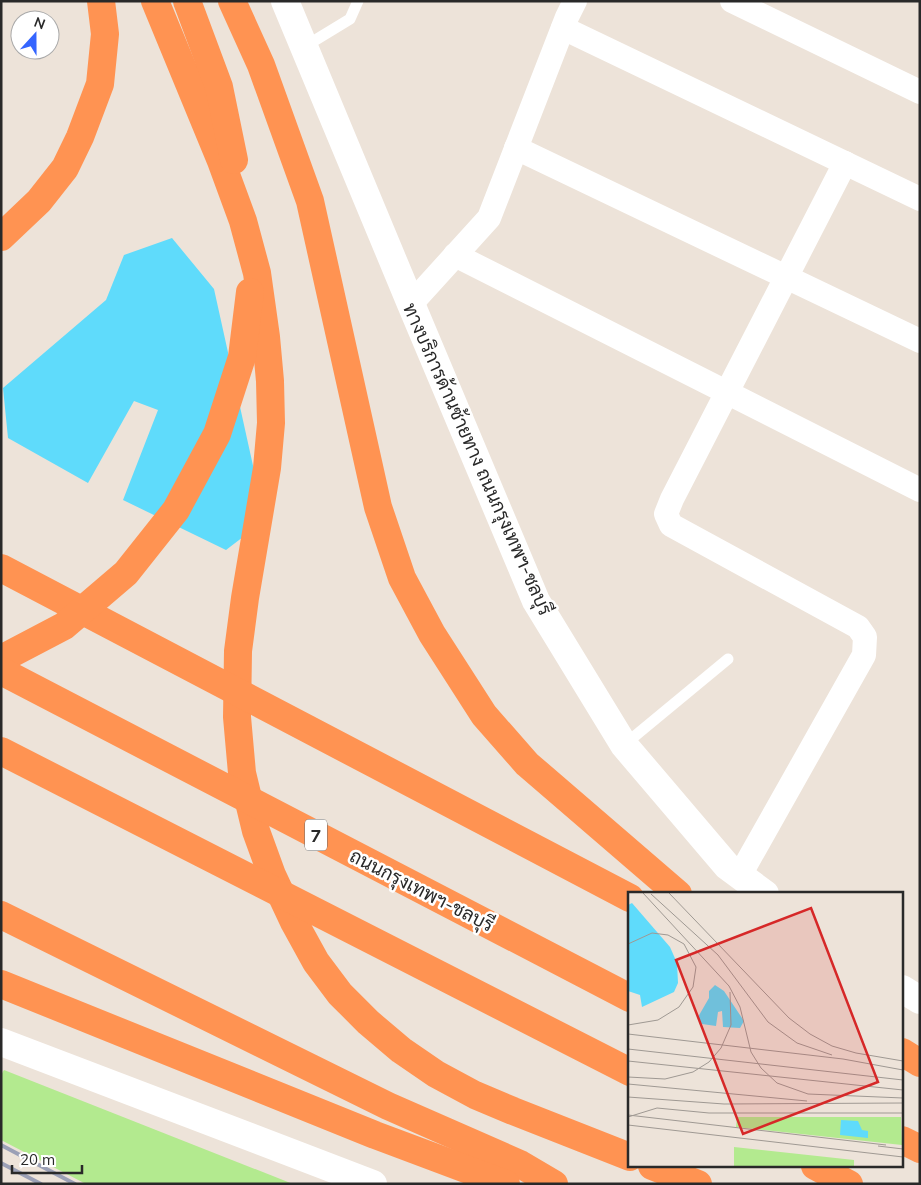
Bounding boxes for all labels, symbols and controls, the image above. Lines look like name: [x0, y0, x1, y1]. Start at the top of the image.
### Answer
north arrow: [10, 10, 60, 60]
text: N: [31, 13, 48, 33]
street label: ทางบริการด้านซ้ายทาง ถนนกรุงเทพฯ-ชลบุรี: [397, 299, 558, 619]
road number: 7: [305, 820, 327, 850]
street label: ถนนกรุงเทพฯ-ชลบุรี: [345, 843, 498, 938]
inset map: [628, 892, 904, 1168]
scale bar: [12, 1142, 82, 1174]
text: 20 m: [20, 1150, 55, 1169]

